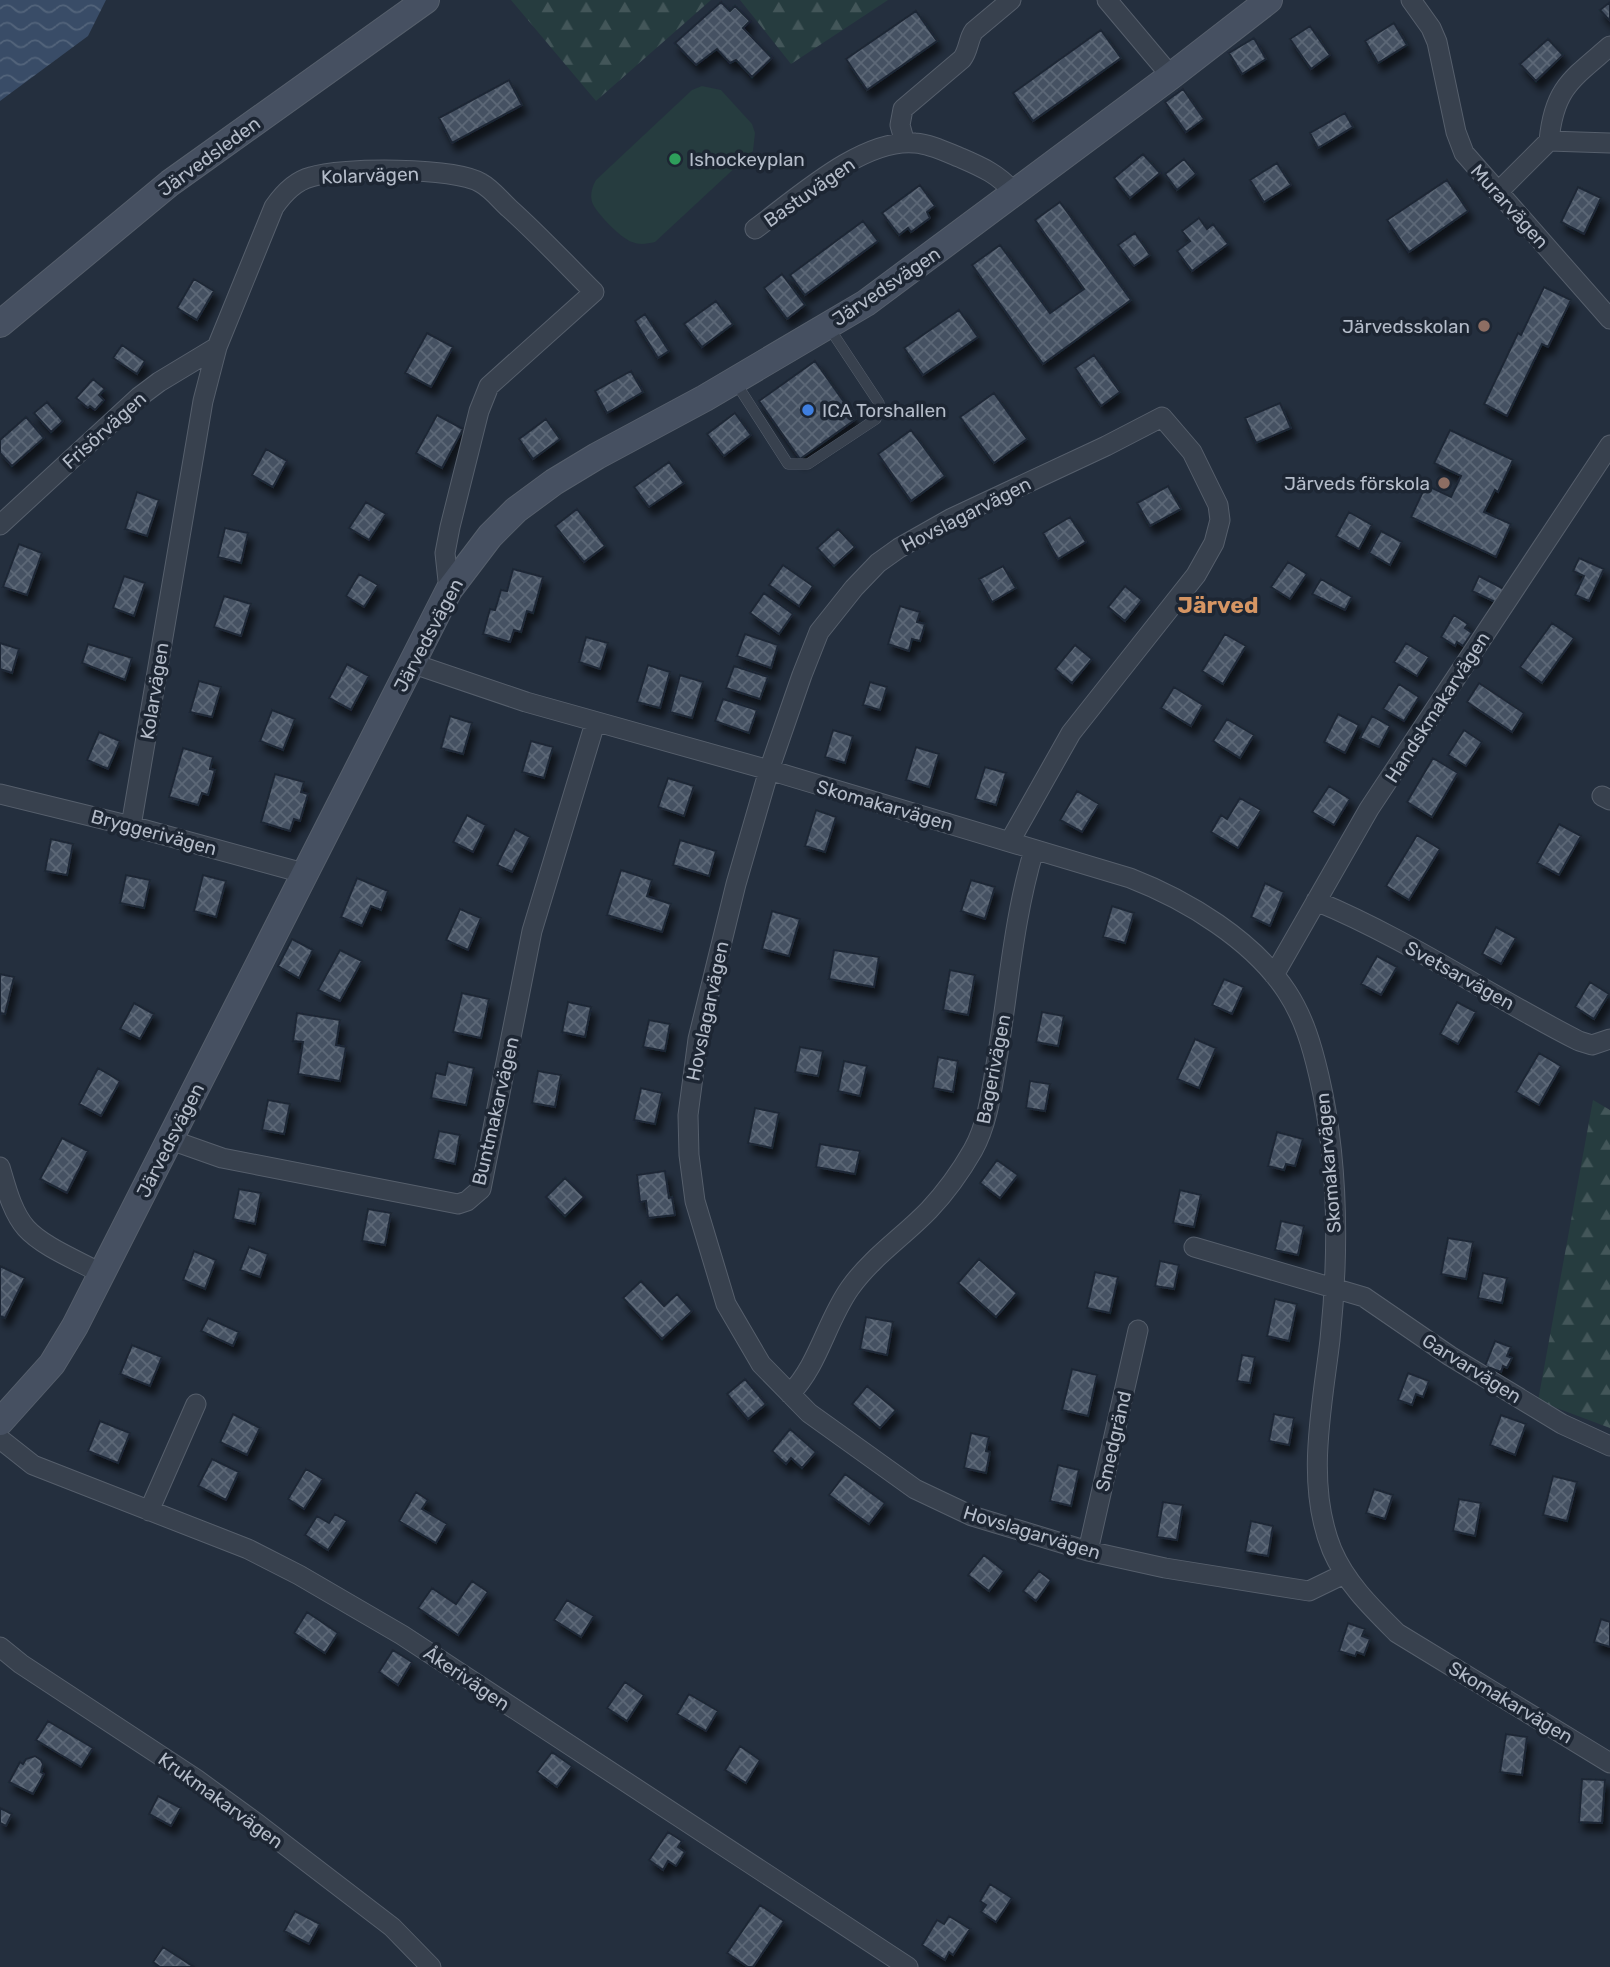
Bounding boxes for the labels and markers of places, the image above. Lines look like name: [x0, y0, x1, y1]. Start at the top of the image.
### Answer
place label: Ishockeyplan: [689, 148, 805, 171]
marker: Ishockeyplan: [667, 151, 683, 167]
place label: Järvedsskolan: [1342, 315, 1470, 338]
marker: Järvedsskolan: [1476, 318, 1492, 334]
place label: ICA Torshallen: [822, 399, 947, 422]
marker: ICA Torshallen: [800, 402, 816, 418]
place label: Järveds förskola: [1284, 472, 1430, 495]
marker: Järveds förskola: [1436, 475, 1452, 491]

